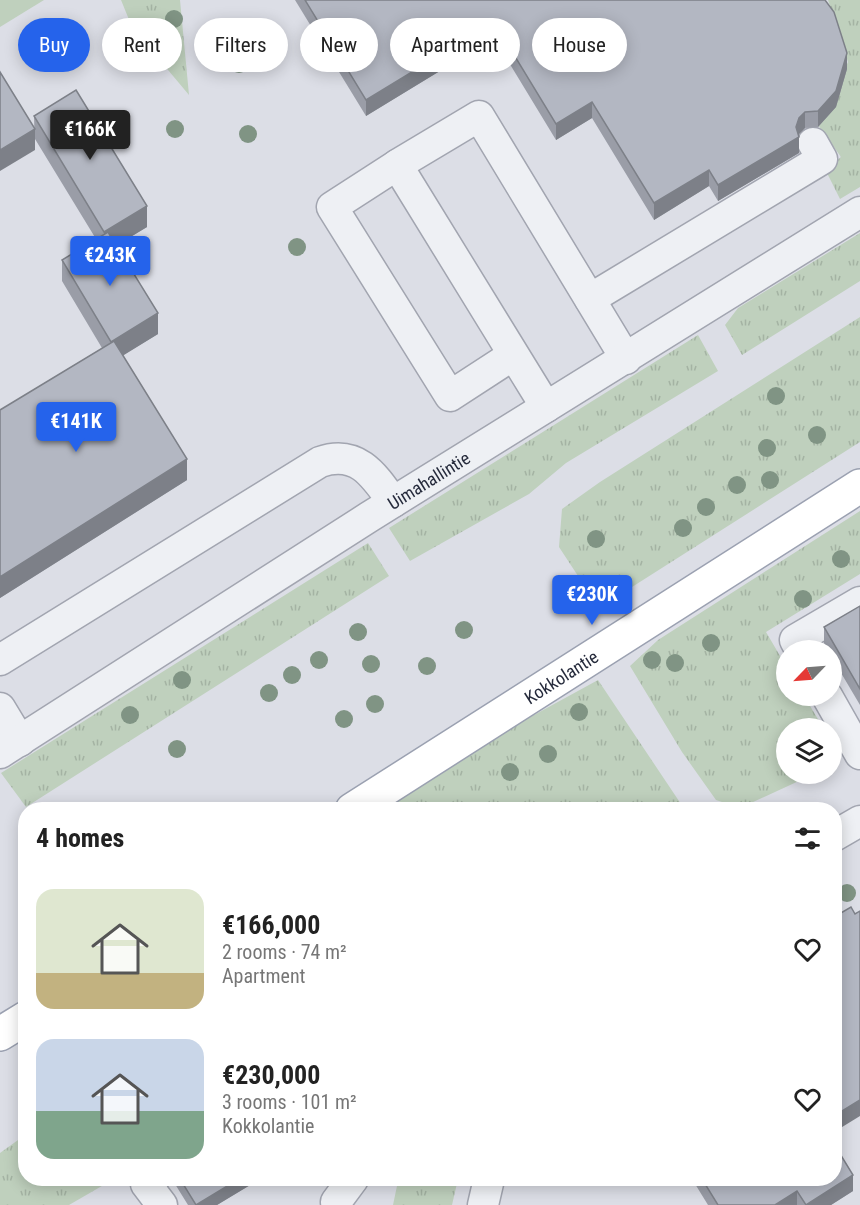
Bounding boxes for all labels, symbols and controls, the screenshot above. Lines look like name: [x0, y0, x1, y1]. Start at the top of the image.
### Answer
chip: Buy: [18, 18, 90, 72]
chip: Rent: [102, 18, 182, 72]
chip: Filters: [194, 18, 288, 72]
chip: New: [300, 18, 378, 72]
chip: Apartment: [390, 18, 520, 72]
chip: House: [532, 18, 627, 72]
pin: €166K: [48, 110, 132, 161]
text: €166K: [64, 117, 116, 141]
pin: €243K: [68, 236, 152, 287]
text: €243K: [84, 243, 136, 267]
pin: €141K: [34, 402, 118, 453]
text: €141K: [50, 409, 102, 433]
street label: Uimahallintie: [383, 447, 473, 513]
pin: €230K: [550, 575, 634, 626]
text: €230K: [566, 582, 618, 606]
north arrow: [776, 640, 842, 706]
map controls: [776, 640, 842, 784]
street label: Kokkolantie: [520, 645, 602, 708]
button: layers: [776, 718, 842, 784]
icon: filters: [791, 822, 824, 855]
text: 4 homes: [36, 823, 124, 853]
text: €166,000: [222, 910, 320, 940]
icon: home: [84, 913, 156, 985]
icon: heart: [791, 933, 824, 966]
text: 2 rooms · 74 m²: [222, 940, 347, 964]
text: Apartment: [222, 964, 306, 988]
text: €230,000: [222, 1060, 320, 1090]
icon: home: [84, 1063, 156, 1135]
icon: heart: [791, 1083, 824, 1116]
text: 3 rooms · 101 m²: [222, 1090, 357, 1114]
text: Kokkolantie: [222, 1114, 315, 1138]

